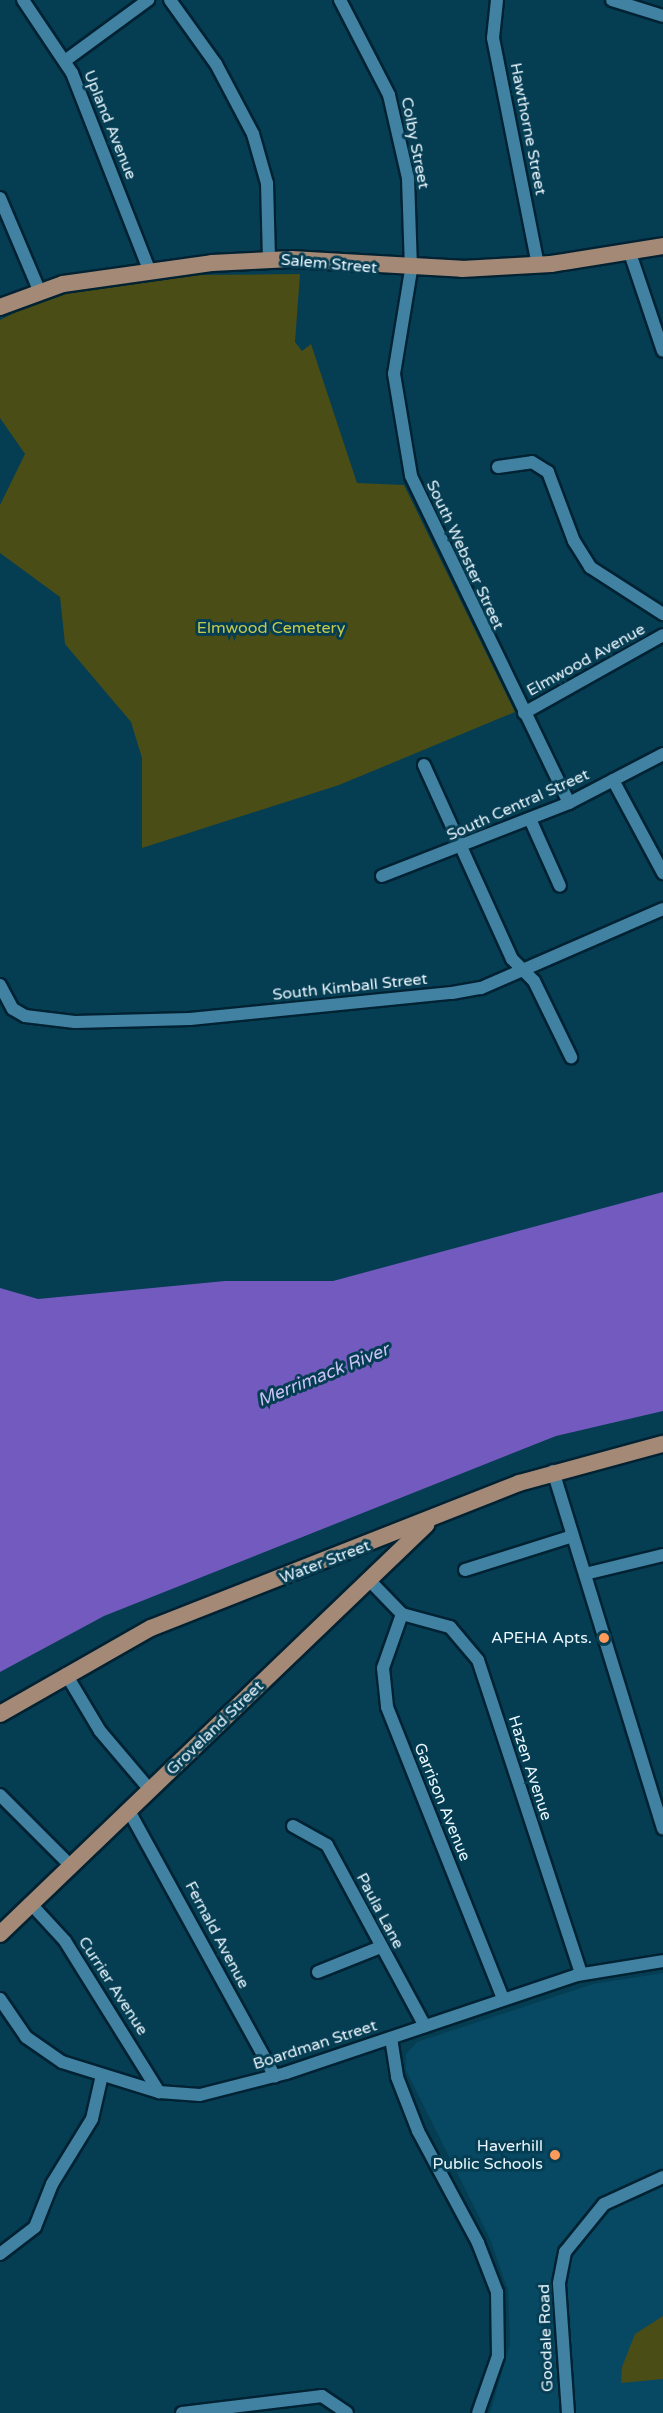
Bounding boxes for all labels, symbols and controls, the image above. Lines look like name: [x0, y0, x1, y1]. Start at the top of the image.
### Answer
street label: Hawthorne Street: [506, 61, 550, 197]
street label: Upland Avenue: [79, 68, 141, 182]
street label: Colby Street: [397, 96, 433, 190]
street label: Salem Street: [280, 250, 378, 278]
street label: South Webster Street: [422, 477, 508, 633]
park label: Elmwood Cemetery: [197, 618, 345, 638]
street label: Elmwood Avenue: [524, 620, 648, 700]
street label: South Central Street: [444, 765, 592, 845]
street label: South Kimball Street: [272, 969, 428, 1005]
water label: Merrimack River: [254, 1339, 392, 1411]
street label: Water Street: [277, 1536, 373, 1588]
place label: APEHA Apts.: [491, 1628, 592, 1648]
marker: APEHA Apts.: [597, 1631, 611, 1645]
street label: Groveland Street: [162, 1677, 268, 1779]
street label: Hazen Avenue: [504, 1713, 556, 1823]
street label: Garrison Avenue: [410, 1740, 474, 1864]
street label: Paula Lane: [352, 1870, 408, 1952]
street label: Fernald Avenue: [181, 1878, 253, 1992]
street label: Currier Avenue: [74, 1933, 152, 2039]
street label: Boardman Street: [251, 2016, 379, 2074]
place label: Haverhill Public Schools: [433, 2136, 543, 2174]
marker: Haverhill Public Schools: [548, 2148, 562, 2162]
street label: Goodale Road: [535, 2284, 557, 2392]

